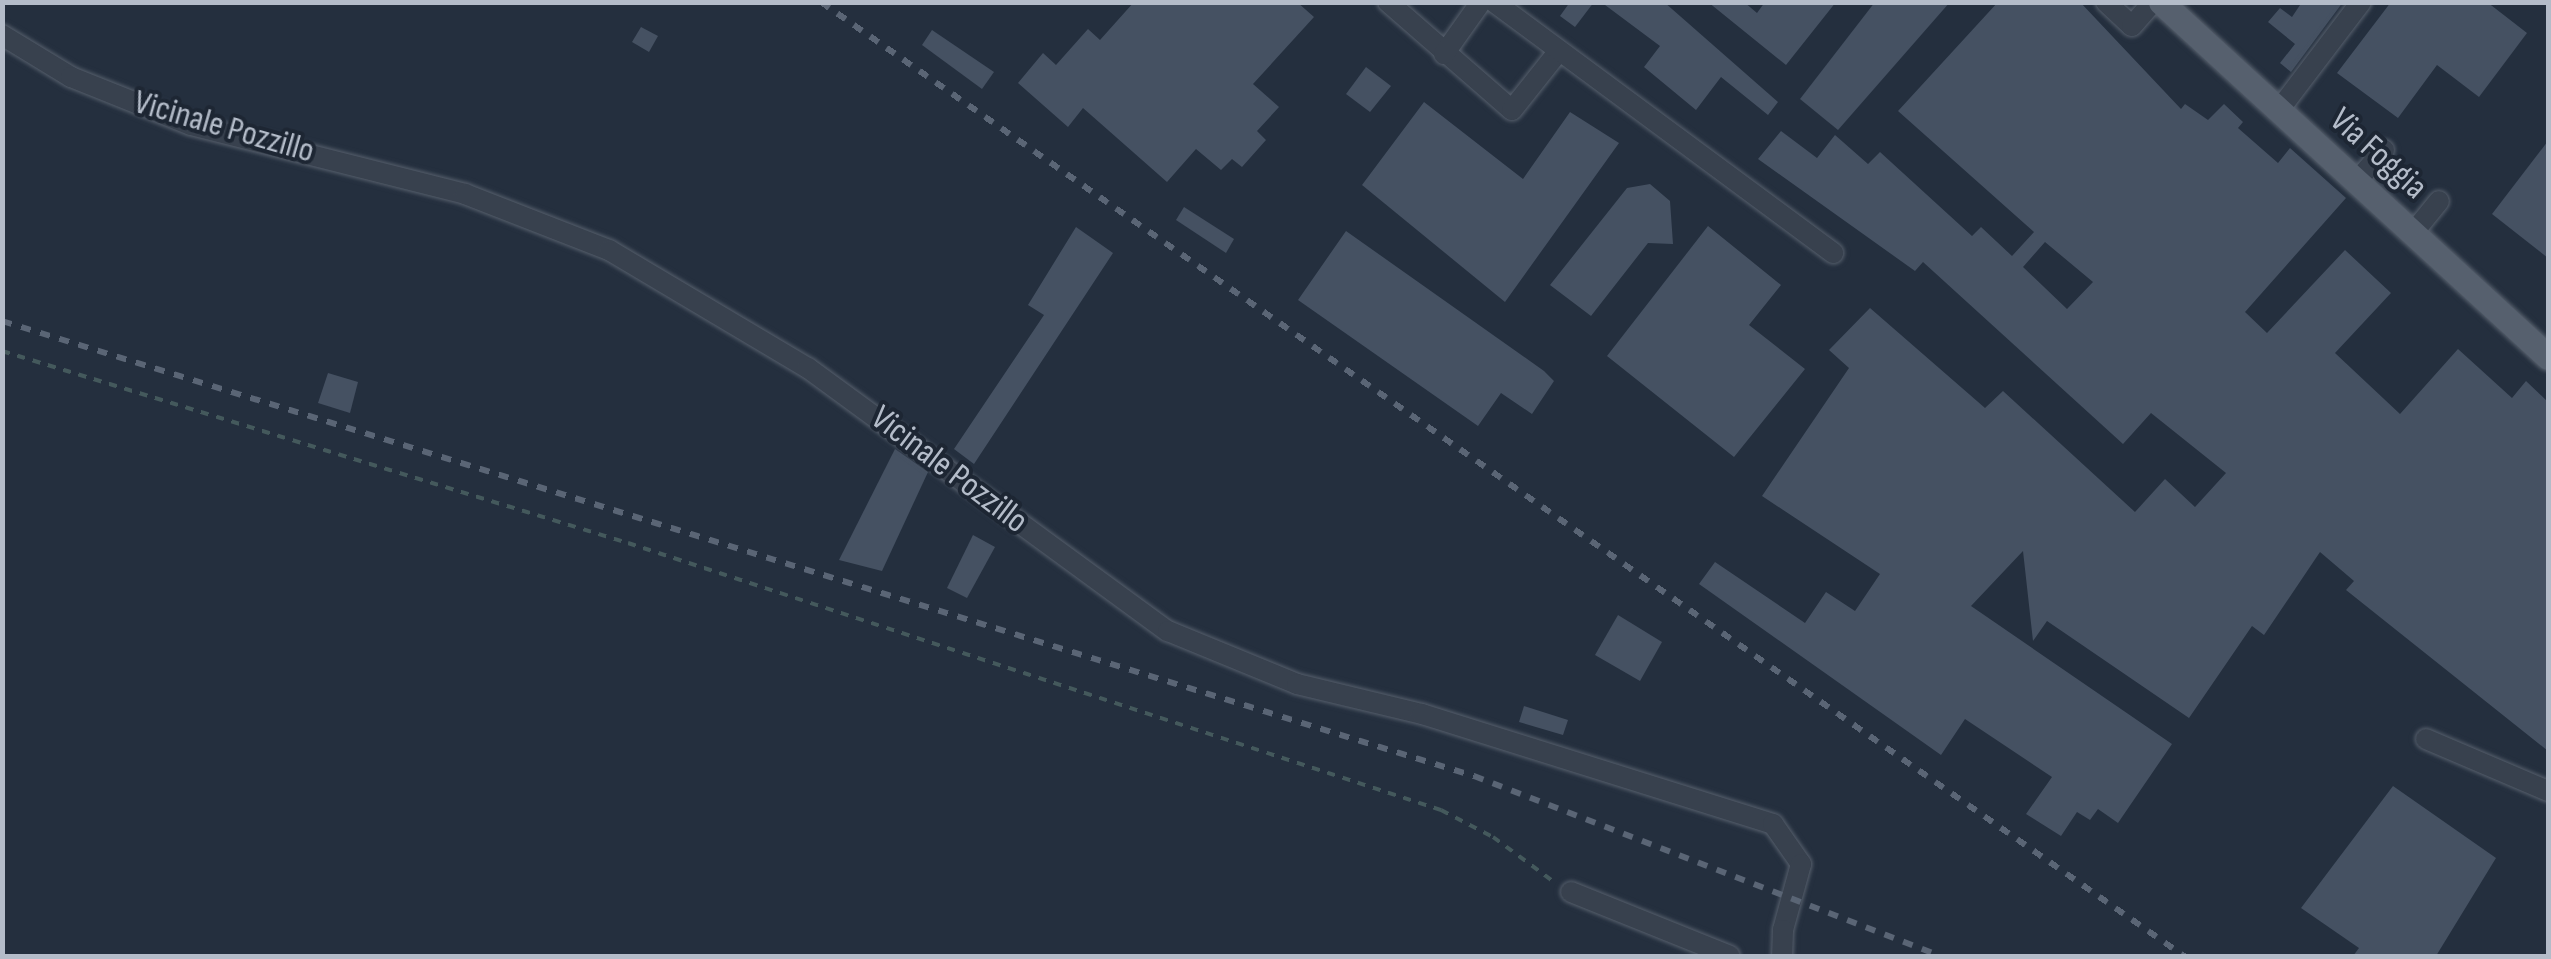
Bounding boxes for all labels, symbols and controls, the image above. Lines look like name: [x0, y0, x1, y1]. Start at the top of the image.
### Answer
street label: Vicinale Pozzillo: [129, 81, 319, 173]
street label: Via Foggia: [2321, 99, 2435, 209]
street label: Vicinale Pozzillo: [862, 397, 1036, 543]

